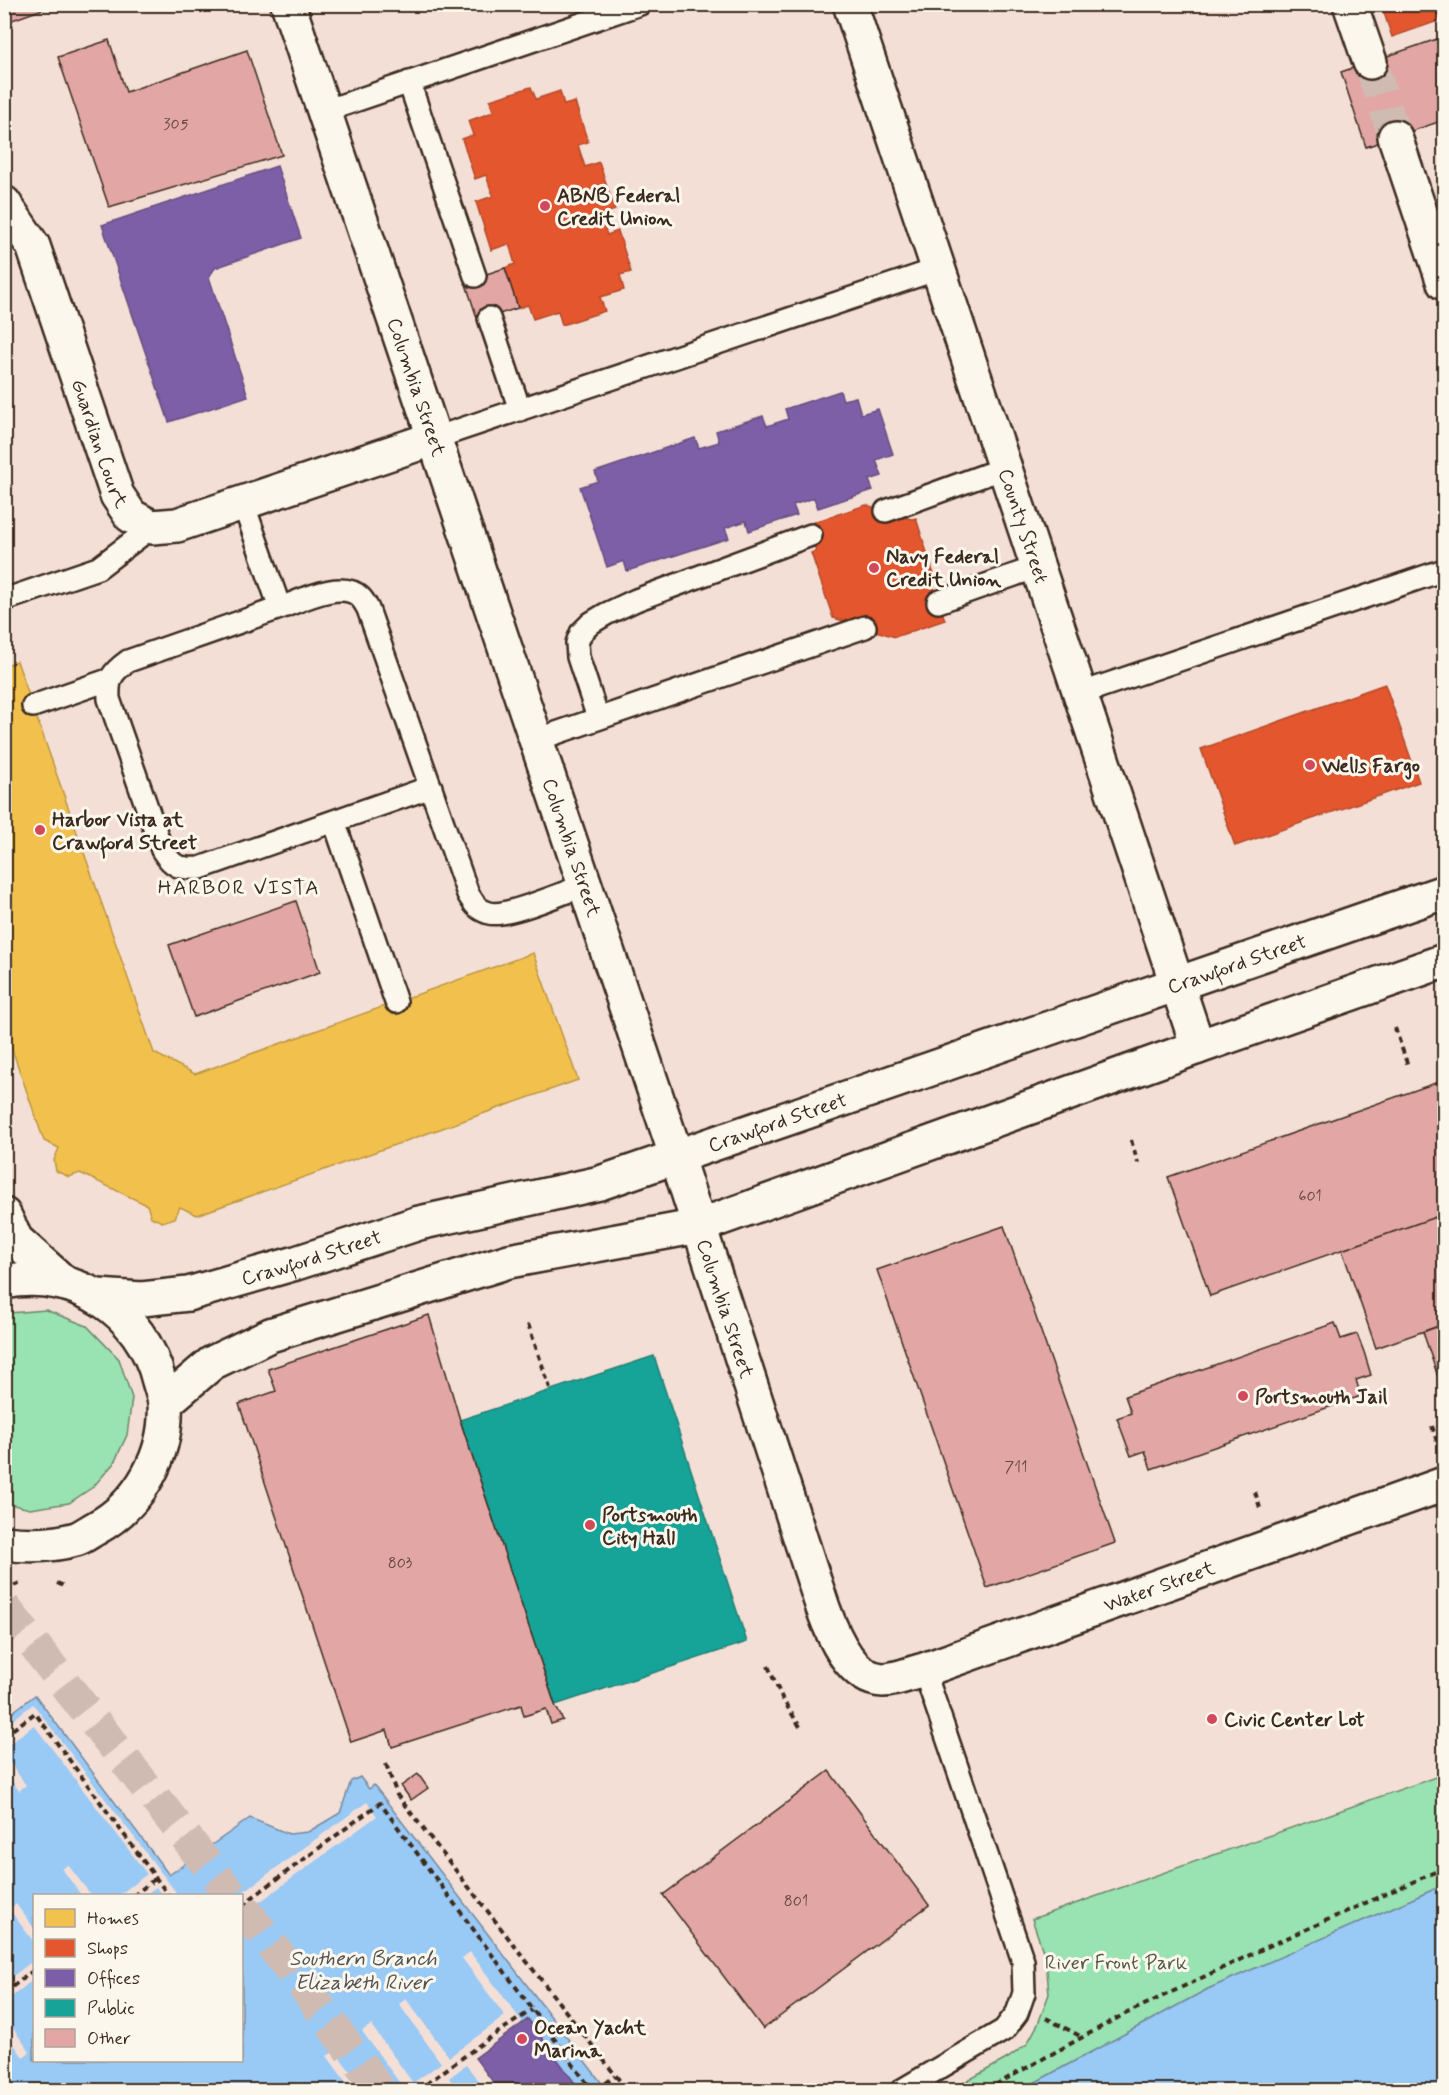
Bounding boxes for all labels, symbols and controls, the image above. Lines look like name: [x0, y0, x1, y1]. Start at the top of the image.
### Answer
house number: 305: [163, 114, 189, 135]
place label: ABNB Federal Credit Union: [557, 183, 680, 233]
marker: ABNB Federal Credit Union: [538, 199, 552, 213]
street label: Columbia Street: [380, 314, 452, 460]
street label: Guardian Court: [64, 376, 134, 514]
street label: County Street: [991, 465, 1054, 587]
place label: Navy Federal Credit Union: [886, 544, 1001, 594]
marker: Navy Federal Credit Union: [867, 561, 881, 575]
place label: Wells Fargo: [1321, 753, 1420, 780]
marker: Wells Fargo: [1303, 758, 1317, 772]
street label: Columbia Street: [535, 775, 607, 921]
place label: Harbor Vista at Crawford Street: [52, 807, 198, 859]
marker: Harbor Vista at Crawford Street: [33, 823, 47, 837]
district label: HARBOR VISTA: [158, 874, 320, 902]
street label: Crawford Street: [1164, 928, 1310, 1001]
street label: Crawford Street: [705, 1087, 851, 1160]
house number: 601: [1298, 1186, 1322, 1207]
street label: Crawford Street: [239, 1224, 385, 1293]
street label: Columbia Street: [689, 1236, 760, 1382]
place label: Portsmouth Jail: [1255, 1384, 1388, 1411]
marker: Portsmouth Jail: [1236, 1389, 1250, 1403]
house number: 711: [1005, 1457, 1027, 1478]
place label: Portsmouth City Hall: [602, 1502, 698, 1552]
marker: Portsmouth City Hall: [583, 1518, 597, 1532]
house number: 803: [388, 1553, 413, 1574]
street label: Water Street: [1100, 1555, 1219, 1620]
place label: Civic Center Lot: [1224, 1707, 1365, 1734]
marker: Civic Center Lot: [1205, 1712, 1219, 1726]
house number: 801: [784, 1891, 808, 1912]
legend: [33, 1894, 243, 2062]
text: Homes: [87, 1907, 139, 1931]
text: Shops: [87, 1937, 128, 1961]
water label: Southern Branch Elizabeth River: [289, 1945, 437, 1997]
park label: River Front Park: [1045, 1950, 1187, 1977]
text: Offices: [87, 1967, 140, 1991]
text: Public: [87, 1997, 135, 2021]
place label: Ocean Yacht Marina: [534, 2015, 647, 2065]
text: Other: [87, 2027, 131, 2051]
marker: Ocean Yacht Marina: [515, 2032, 529, 2046]

